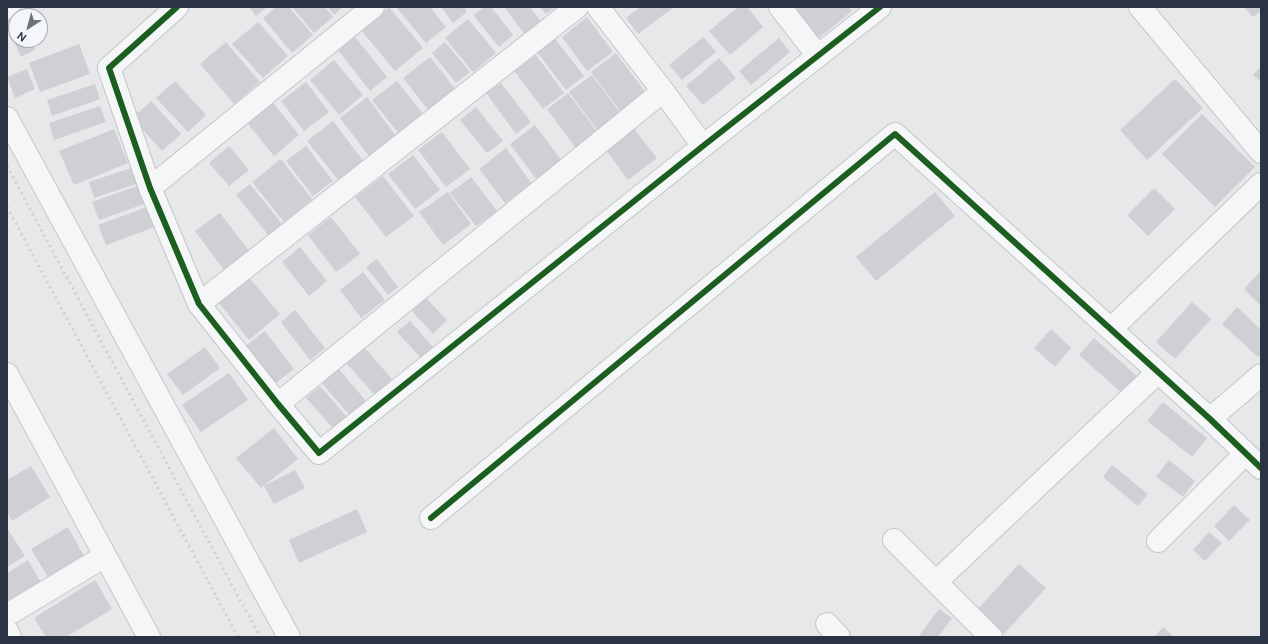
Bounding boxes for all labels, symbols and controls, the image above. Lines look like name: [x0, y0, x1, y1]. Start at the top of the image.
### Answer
north arrow: [8, 8, 48, 48]
text: N: [14, 29, 29, 45]

